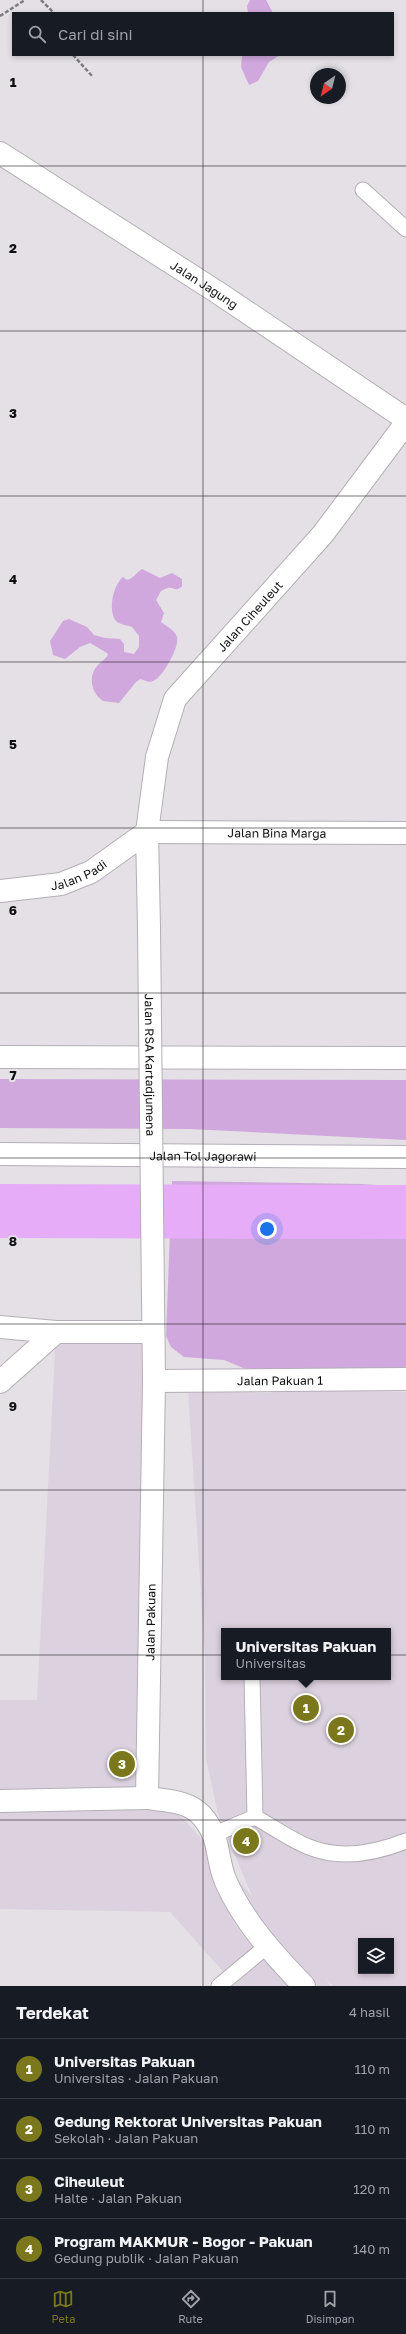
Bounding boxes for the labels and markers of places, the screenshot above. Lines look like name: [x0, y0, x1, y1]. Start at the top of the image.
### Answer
pin: 1: [293, 1693, 319, 1723]
pin: 2: [328, 1715, 354, 1745]
pin: 3: [109, 1749, 135, 1779]
pin: 4: [233, 1826, 259, 1856]

